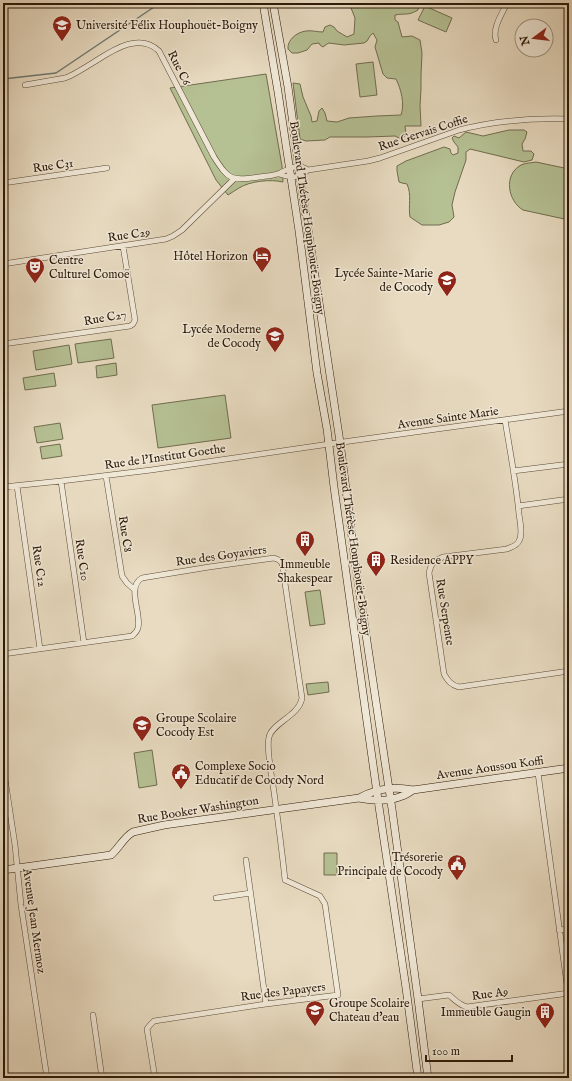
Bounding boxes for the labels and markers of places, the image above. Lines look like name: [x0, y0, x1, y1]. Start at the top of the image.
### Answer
school or university icon: Université Félix Houphouët-Boigny: [51, 14, 73, 42]
place label: Université Félix Houphouët-Boigny: [76, 18, 258, 34]
hotel icon: Hôtel Horizon: [251, 245, 273, 273]
place label: Hôtel Horizon: [173, 249, 249, 264]
place label: Centre Culturel Comoë: [49, 253, 130, 282]
theatre icon: Centre Culturel Comoë: [24, 256, 46, 284]
place label: Lycée Sainte-Marie de Cocody: [335, 266, 433, 295]
school or university icon: Lycée Sainte-Marie de Cocody: [436, 269, 458, 297]
place label: Lycée Moderne de Cocody: [182, 322, 261, 351]
school or university icon: Lycée Moderne de Cocody: [264, 325, 286, 353]
building icon: Immeuble Shakespear: [294, 529, 316, 557]
building icon: Residence APPY: [365, 549, 387, 577]
place label: Residence APPY: [390, 553, 475, 568]
place label: Immeuble Shakespear: [277, 557, 333, 587]
place label: Groupe Scolaire Cocody Est: [156, 711, 237, 740]
school or university icon: Groupe Scolaire Cocody Est: [131, 714, 153, 742]
place label: Complexe Socio Educatif de Cocody Nord: [195, 759, 325, 788]
public building icon: Complexe Socio Educatif de Cocody Nord: [170, 762, 192, 790]
place label: Trésorerie Principale de Cocody: [337, 850, 443, 880]
public building icon: Trésorerie Principale de Cocody: [446, 853, 468, 881]
place label: Groupe Scolaire Chateau d'eau: [329, 996, 410, 1025]
school or university icon: Groupe Scolaire Chateau d'eau: [304, 999, 326, 1027]
building icon: Immeuble Gaugin: [534, 1001, 556, 1029]
place label: Immeuble Gaugin: [441, 1005, 532, 1020]

